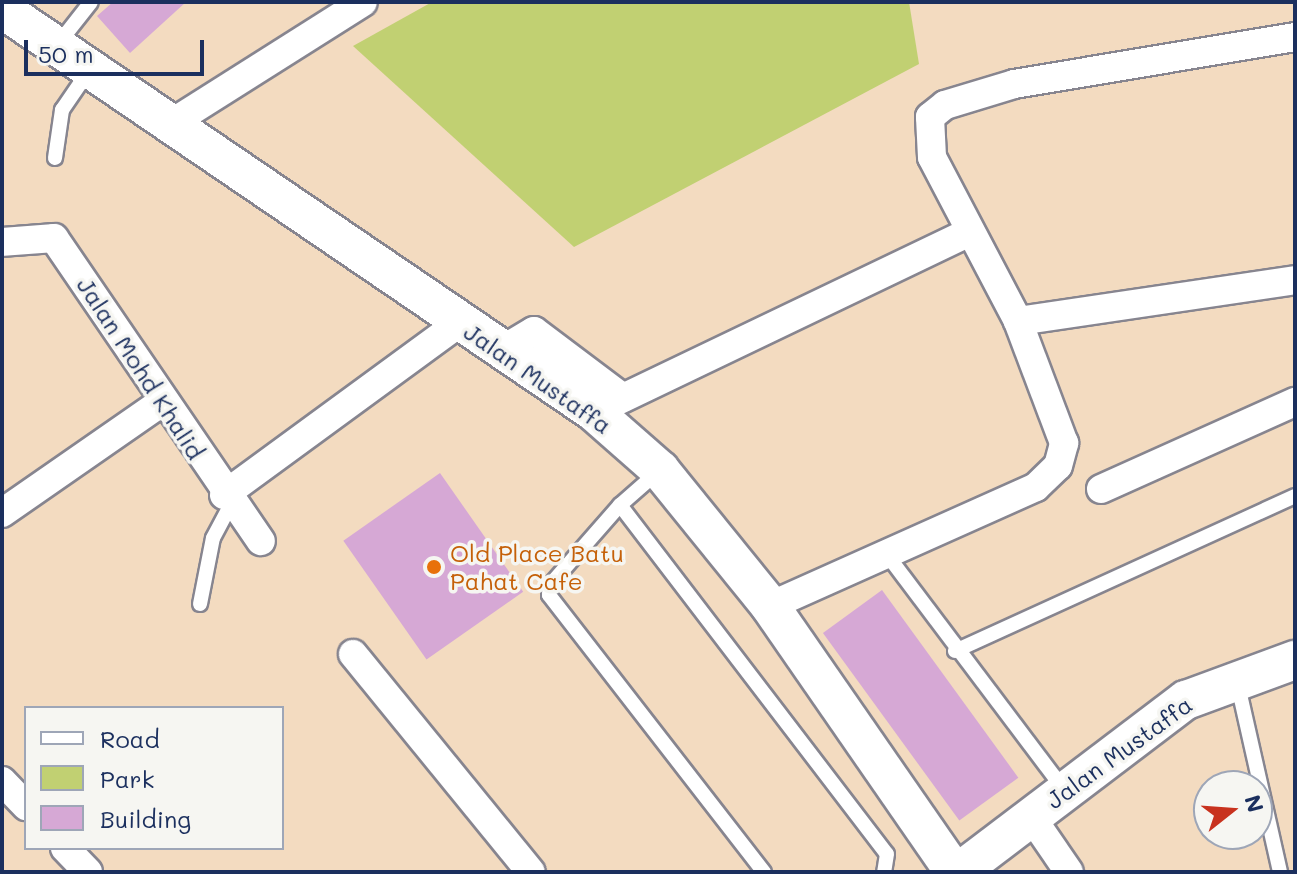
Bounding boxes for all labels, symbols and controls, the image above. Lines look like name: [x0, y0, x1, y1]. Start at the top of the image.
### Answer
scale bar: [28, 24, 208, 74]
text: 50 m: [38, 38, 94, 69]
street label: Jalan Mohd Khalid: [71, 271, 211, 465]
street label: Jalan Mustaffa: [459, 317, 617, 439]
place label: Old Place Batu Pahat Cafe: [450, 539, 624, 595]
marker: Old Place Batu Pahat Cafe: [425, 558, 443, 576]
street label: Jalan Mustaffa: [1041, 689, 1197, 815]
legend: [24, 706, 284, 850]
text: Road: [100, 723, 160, 754]
text: Park: [100, 763, 154, 794]
north arrow: [1193, 770, 1273, 850]
text: N: [1238, 791, 1271, 816]
text: Building: [100, 803, 191, 834]

